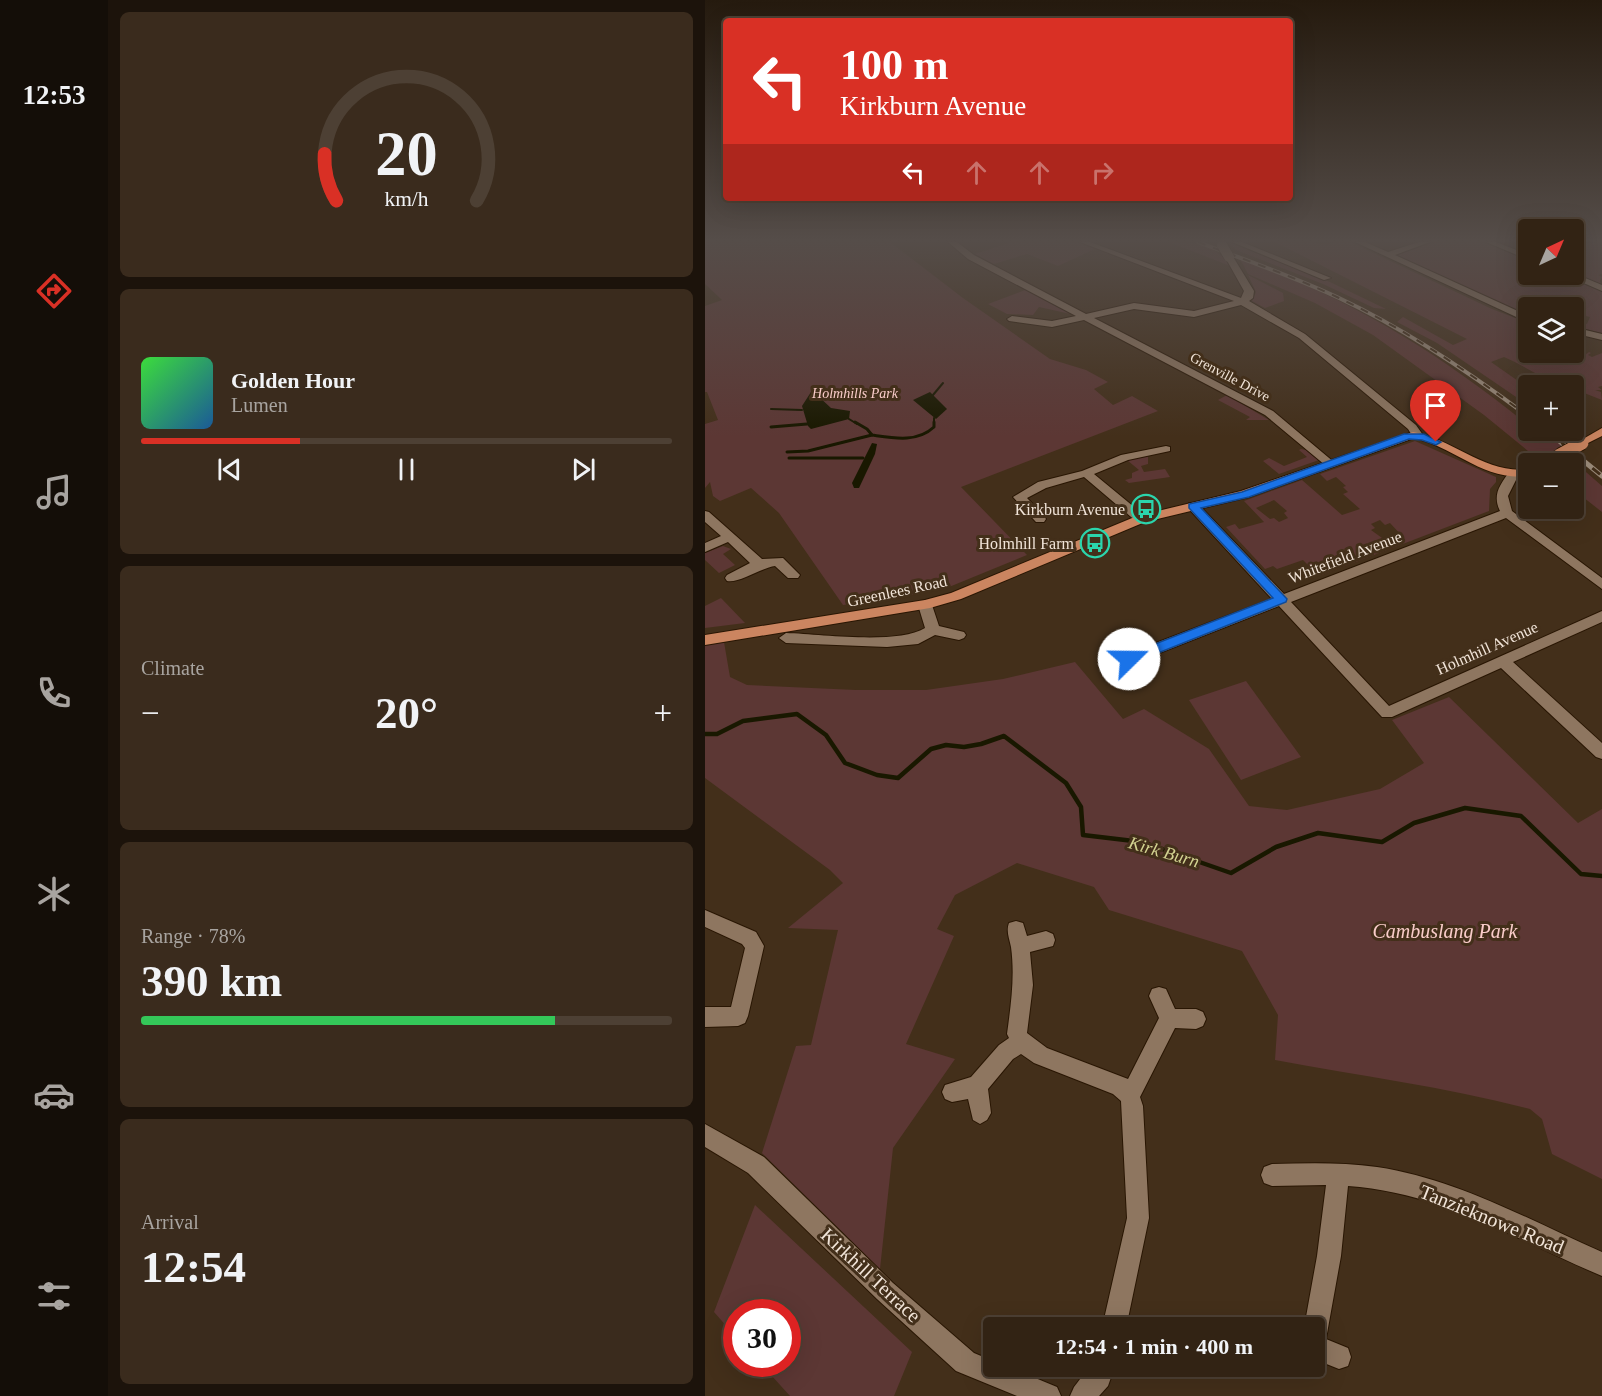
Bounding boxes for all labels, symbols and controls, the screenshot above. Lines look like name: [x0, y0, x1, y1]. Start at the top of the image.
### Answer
icon: left: [741, 42, 819, 120]
text: 100 m: [840, 42, 949, 88]
text: 12:53: [23, 80, 86, 110]
text: Kirkburn Avenue: [840, 91, 1026, 121]
text: 20: [375, 120, 438, 189]
icon: left: [897, 156, 930, 189]
icon: ahead: [960, 156, 993, 189]
icon: ahead: [1023, 156, 1056, 189]
icon: right: [1086, 156, 1119, 189]
text: km/h: [384, 188, 429, 212]
north arrow: [1518, 219, 1584, 285]
map controls: [1518, 219, 1584, 519]
icon: directions: [33, 270, 75, 312]
button: layers: [1518, 297, 1584, 363]
street label: Grenville Drive: [1188, 350, 1272, 404]
text: Golden Hour: [231, 368, 355, 393]
button: +: [1518, 375, 1584, 441]
pin: [1410, 380, 1461, 442]
park label: Holmhills Park: [811, 386, 899, 401]
icon: arrive: [1419, 389, 1452, 422]
text: Lumen: [231, 394, 288, 416]
icon: previous: [213, 453, 246, 486]
icon: pause: [390, 453, 423, 486]
icon: next: [567, 453, 600, 486]
button: −: [1518, 453, 1584, 519]
icon: music: [33, 471, 75, 513]
bus stop icon: Kirkburn Avenue: [1130, 493, 1162, 525]
place label: Kirkburn Avenue: [1015, 501, 1125, 518]
bus stop icon: Holmhill Farm: [1079, 527, 1111, 559]
street label: Whitefield Avenue: [1286, 528, 1404, 586]
place label: Holmhill Farm: [978, 535, 1075, 552]
street label: Greenlees Road: [845, 572, 949, 610]
street label: Holmhill Avenue: [1434, 618, 1540, 678]
position arrow: [1097, 627, 1161, 691]
text: Climate: [141, 657, 204, 679]
icon: phone: [33, 672, 75, 714]
text: 20°: [375, 688, 438, 738]
text: −: [141, 695, 160, 731]
text: +: [653, 695, 672, 731]
water label: Kirk Burn: [1125, 832, 1202, 872]
icon: climate: [33, 873, 75, 915]
park label: Cambuslang Park: [1373, 920, 1519, 943]
text: Range · 78%: [141, 925, 245, 947]
text: 390 km: [141, 956, 282, 1006]
icon: car: [33, 1074, 75, 1116]
street label: Tanzieknowe Road: [1417, 1180, 1567, 1258]
text: Arrival: [141, 1211, 199, 1233]
street label: Kirkhill Terrace: [817, 1223, 925, 1327]
text: 12:54: [141, 1242, 246, 1292]
icon: filters: [33, 1275, 75, 1317]
speed limit sign: 30: [723, 1299, 801, 1377]
text: 12:54 · 1 min · 400 m: [1055, 1334, 1253, 1359]

